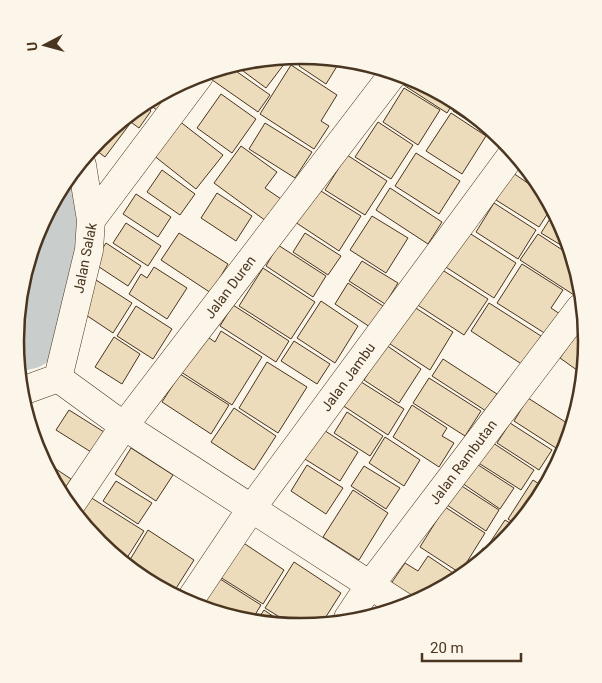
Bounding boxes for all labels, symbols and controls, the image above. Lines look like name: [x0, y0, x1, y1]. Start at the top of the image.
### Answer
north arrow: [20, 20, 70, 70]
text: U: [24, 41, 41, 52]
street label: Jalan Salak: [70, 220, 100, 295]
street label: Jalan Duren: [201, 253, 259, 321]
street label: Jalan Jambu: [318, 340, 378, 414]
street label: Jalan Rambutan: [426, 417, 500, 507]
scale bar: [422, 630, 521, 662]
text: 20 m: [430, 639, 464, 657]

